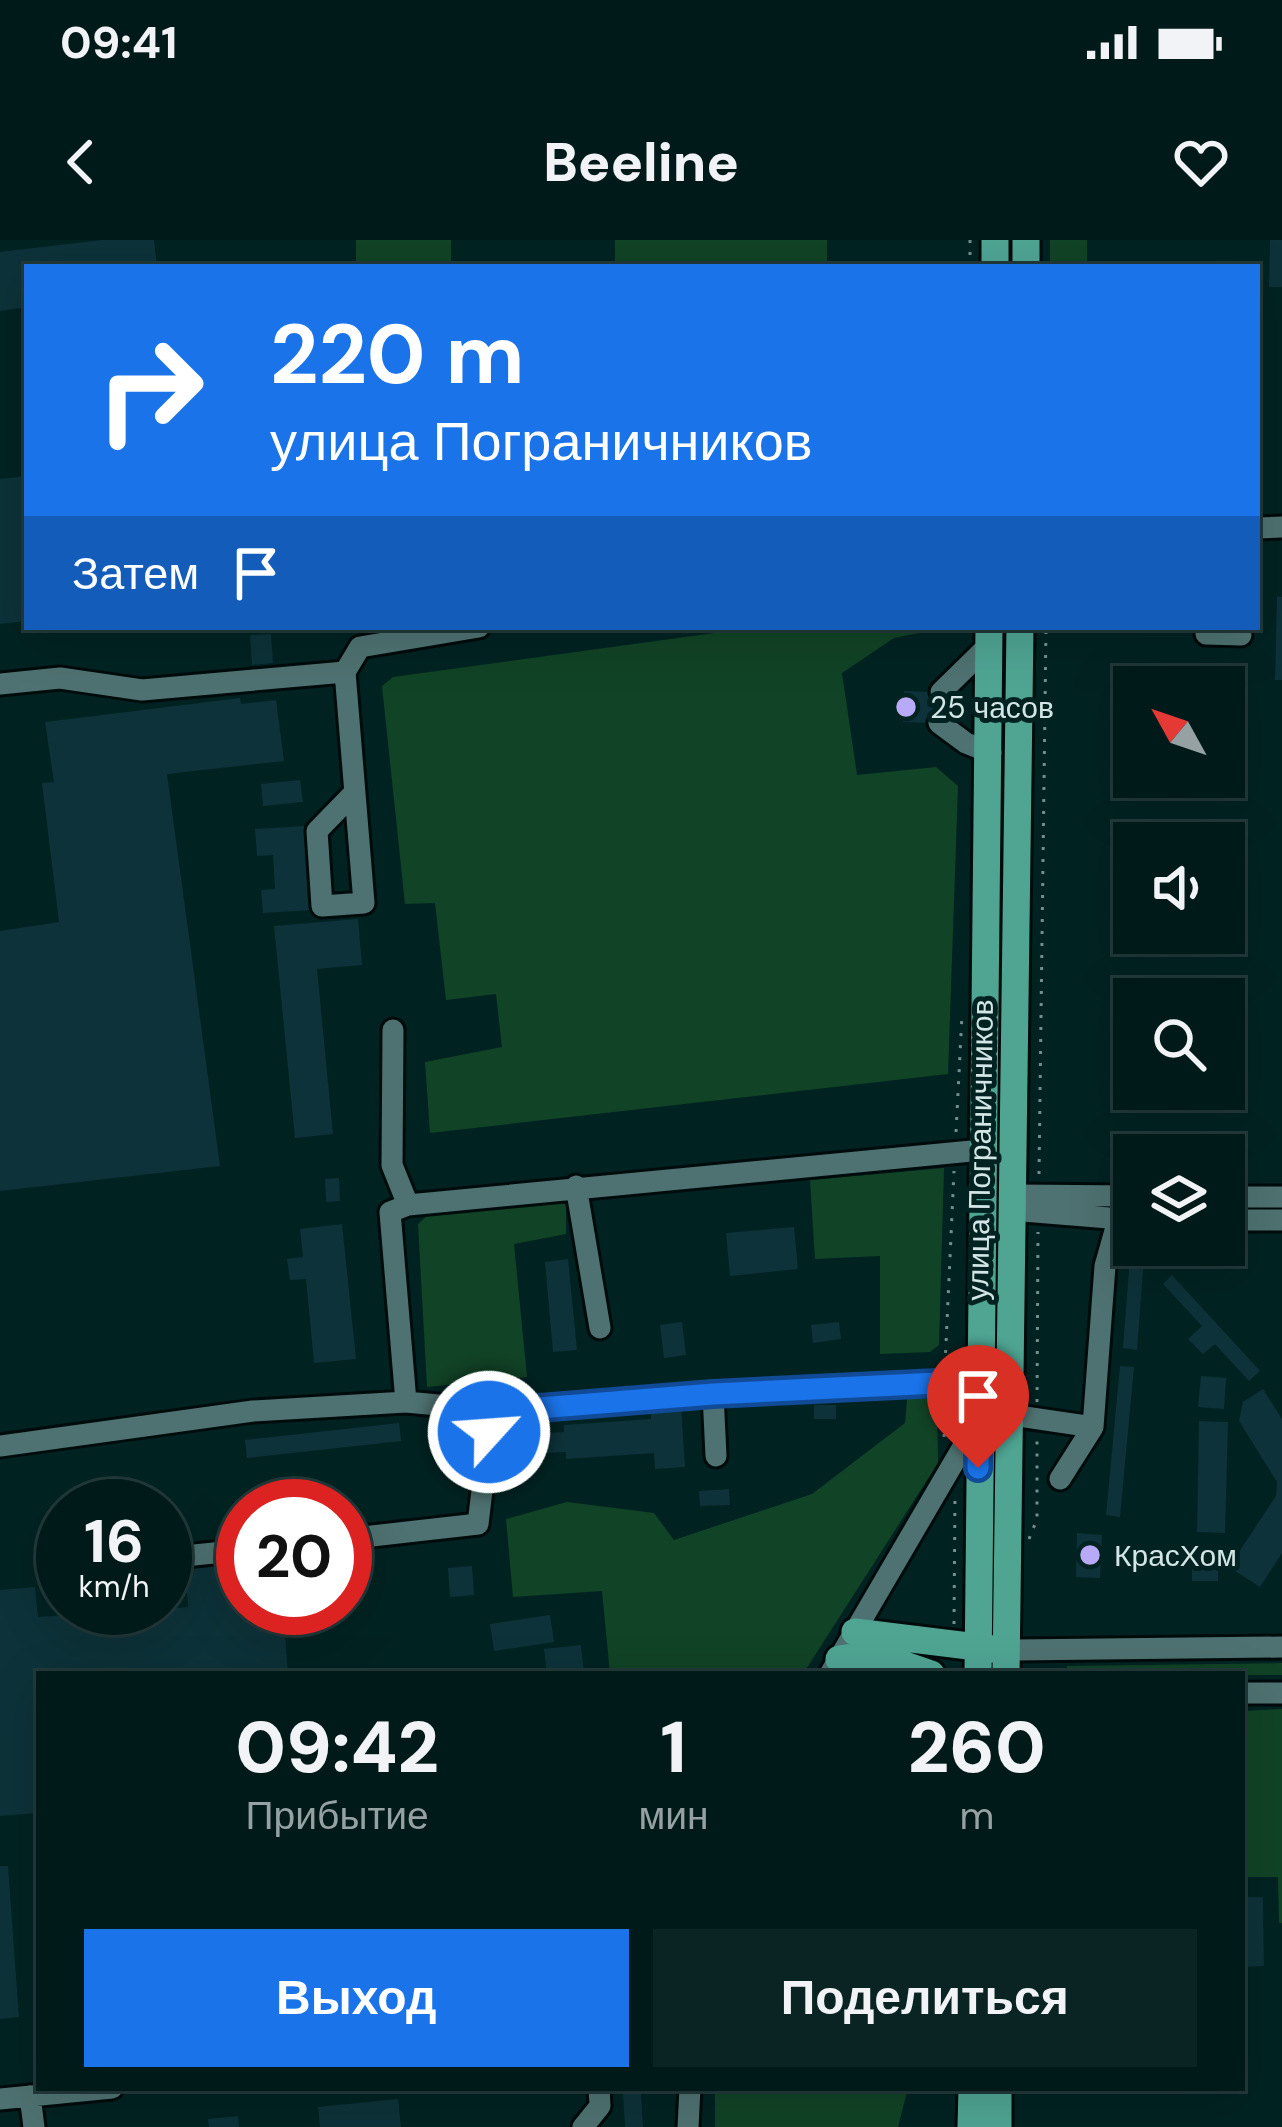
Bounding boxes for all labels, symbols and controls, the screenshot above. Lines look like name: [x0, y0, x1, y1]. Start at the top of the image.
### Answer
text: 09:41: [60, 13, 177, 72]
text: Beeline: [543, 127, 739, 198]
icon: back: [48, 129, 114, 195]
icon: heart: [1168, 129, 1234, 195]
text: 220 m: [270, 300, 525, 409]
icon: right: [72, 312, 228, 468]
text: улица Пограничников: [270, 406, 812, 477]
icon: arrive: [223, 540, 289, 606]
text: Затем: [72, 544, 199, 603]
north arrow: [1113, 666, 1245, 798]
map controls: [1113, 666, 1245, 1266]
place label: 25 часов: [930, 688, 1054, 727]
marker: 25 часов: [893, 694, 919, 720]
button: sound: [1113, 822, 1245, 954]
button: search: [1113, 978, 1245, 1110]
street label: улица Пограничников: [958, 999, 1002, 1301]
button: layers: [1113, 1134, 1245, 1266]
pin: [927, 1345, 1029, 1468]
icon: arrive: [945, 1363, 1011, 1429]
position arrow: [426, 1369, 552, 1495]
speed limit sign: 20: [216, 1479, 372, 1635]
text: 16: [84, 1502, 144, 1581]
place label: КрасХом: [1114, 1536, 1237, 1575]
marker: КрасХом: [1077, 1542, 1103, 1568]
text: km/h: [79, 1567, 149, 1606]
text: 09:42: [235, 1701, 439, 1794]
text: 1: [660, 1701, 687, 1794]
text: 260: [908, 1701, 1046, 1794]
text: Прибытие: [246, 1790, 429, 1841]
text: мин: [638, 1790, 709, 1841]
text: m: [959, 1790, 994, 1841]
button: Выход: [84, 1929, 629, 2067]
button: Поделиться: [653, 1929, 1197, 2067]

